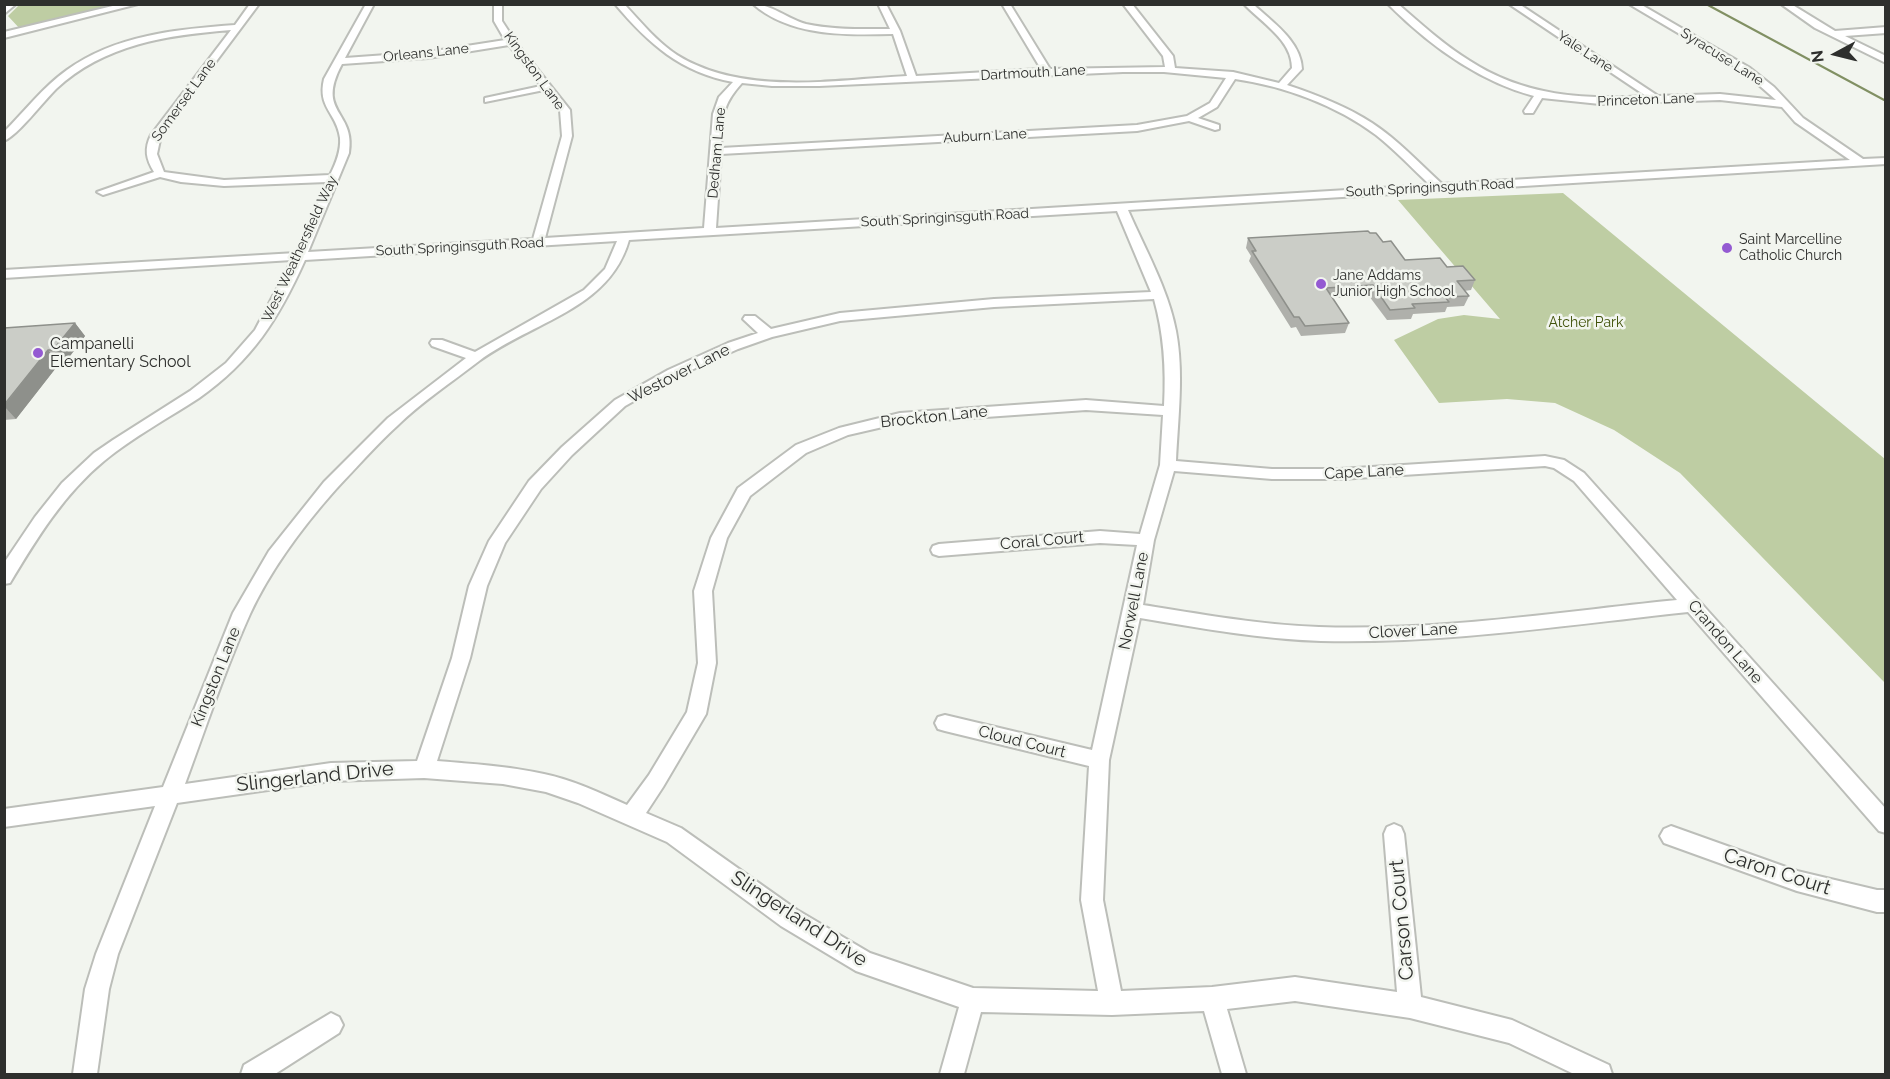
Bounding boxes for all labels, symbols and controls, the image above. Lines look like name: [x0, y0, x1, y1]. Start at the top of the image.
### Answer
north arrow: [1806, 24, 1866, 84]
street label: Syracuse Lane: [1677, 25, 1767, 89]
street label: Yale Lane: [1554, 28, 1616, 76]
street label: Kingston Lane: [500, 29, 568, 113]
street label: Orleans Lane: [383, 40, 469, 66]
text: N: [1807, 49, 1828, 63]
street label: Somerset Lane: [148, 55, 220, 145]
street label: Dartmouth Lane: [980, 62, 1086, 84]
street label: Princeton Lane: [1597, 90, 1695, 110]
street label: Dedham Lane: [705, 107, 729, 199]
street label: Auburn Lane: [943, 125, 1027, 147]
street label: West Weathersfield Way: [259, 173, 341, 325]
street label: South Springinsguth Road: [1345, 175, 1515, 201]
street label: South Springinsguth Road: [860, 205, 1030, 231]
place label: Saint Marcelline Catholic Church: [1739, 232, 1842, 264]
street label: South Springinsguth Road: [375, 234, 545, 260]
marker: Saint Marcelline Catholic Church: [1720, 241, 1734, 255]
place label: Jane Addams Junior High School: [1333, 268, 1455, 300]
marker: Jane Addams Junior High School: [1314, 277, 1328, 291]
park label: Atcher Park: [1549, 315, 1623, 331]
place label: Campanelli Elementary School: [50, 334, 190, 372]
street label: Westover Lane: [625, 340, 733, 408]
marker: Campanelli Elementary School: [31, 346, 45, 360]
street label: Brockton Lane: [879, 402, 989, 432]
street label: Cape Lane: [1324, 460, 1404, 484]
street label: Coral Court: [999, 528, 1085, 554]
street label: Norwell Lane: [1115, 551, 1153, 651]
street label: Crandon Lane: [1684, 596, 1766, 688]
street label: Clover Lane: [1368, 619, 1458, 643]
street label: Kingston Lane: [187, 624, 245, 730]
street label: Cloud Court: [976, 722, 1068, 762]
street label: Slingerland Drive: [235, 757, 395, 797]
street label: Caron Court: [1720, 843, 1834, 901]
street label: Carson Court: [1385, 859, 1419, 981]
street label: Slingerland Drive: [726, 866, 872, 972]

